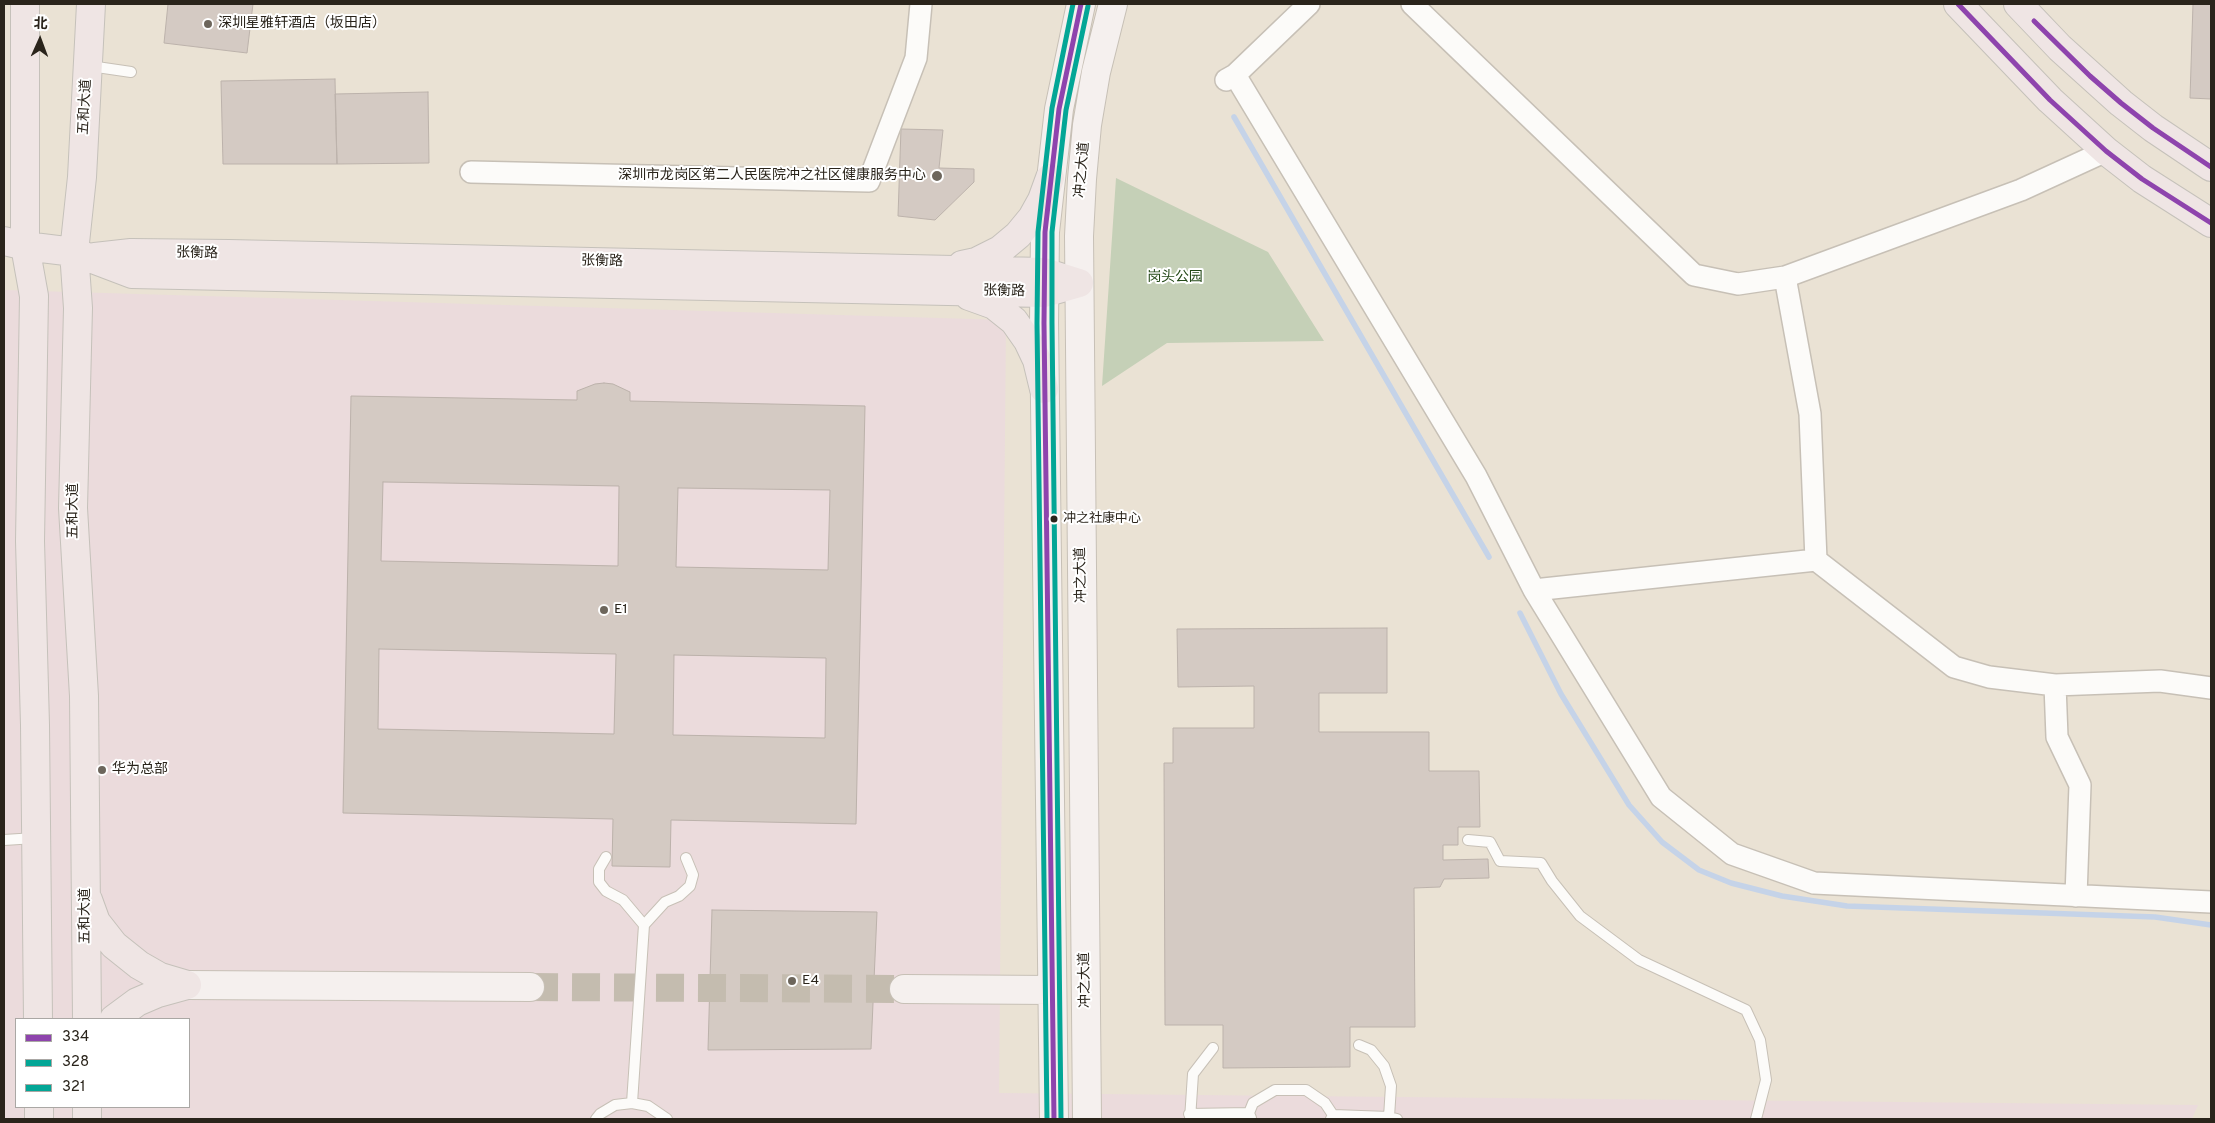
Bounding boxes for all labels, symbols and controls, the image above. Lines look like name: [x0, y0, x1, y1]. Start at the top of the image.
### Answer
north arrow: [15, 15, 65, 65]
text: 北: [33, 16, 48, 33]
place label: 深圳星雅轩酒店（坂田店）: [218, 16, 386, 32]
marker: 深圳星雅轩酒店（坂田店）: [202, 18, 214, 30]
street label: 五和大道: [76, 79, 96, 135]
street label: 冲之大道: [1072, 141, 1094, 199]
place label: 深圳市龙岗区第二人民医院冲之社区健康服务中心: [618, 168, 926, 184]
marker: 深圳市龙岗区第二人民医院冲之社区健康服务中心: [930, 169, 944, 183]
street label: 张衡路: [176, 245, 218, 263]
street label: 张衡路: [581, 253, 623, 271]
park label: 岗头公园: [1147, 270, 1203, 286]
street label: 张衡路: [983, 283, 1025, 301]
street label: 五和大道: [66, 483, 82, 539]
place label: 冲之社康中心: [1063, 511, 1141, 527]
marker: 冲之社康中心: [1049, 514, 1059, 524]
street label: 冲之大道: [1073, 547, 1091, 603]
place label: E1: [614, 602, 628, 618]
marker: E1: [598, 604, 610, 616]
place label: 华为总部: [112, 762, 168, 778]
marker: 华为总部: [96, 764, 108, 776]
street label: 五和大道: [78, 888, 94, 944]
street label: 冲之大道: [1077, 952, 1095, 1008]
place label: E4: [802, 973, 819, 989]
marker: E4: [786, 975, 798, 987]
legend: [15, 1018, 190, 1108]
text: 334: [62, 1028, 89, 1047]
text: 328: [62, 1053, 89, 1072]
text: 321: [62, 1078, 86, 1097]

